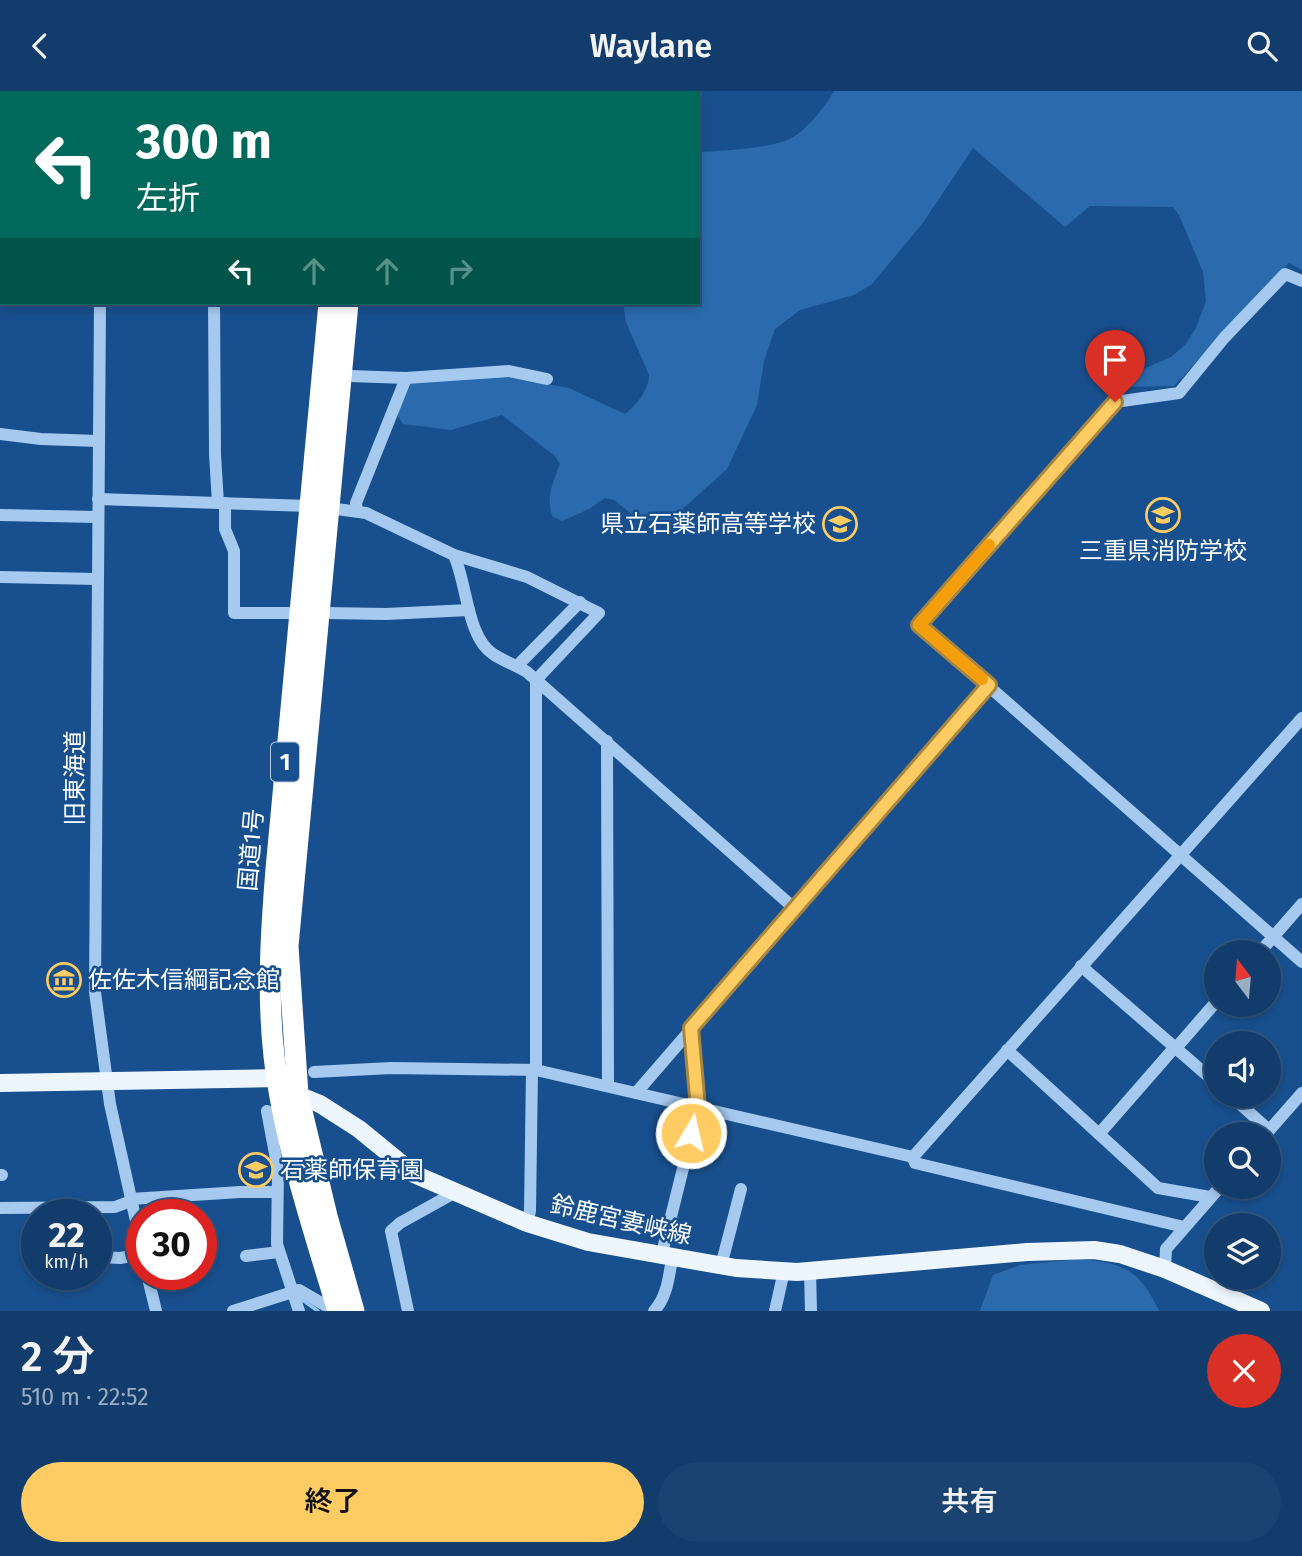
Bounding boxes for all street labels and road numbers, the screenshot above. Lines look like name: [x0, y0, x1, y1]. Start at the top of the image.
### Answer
street label: 旧東海道: [61, 730, 89, 826]
road number: 1: [271, 743, 299, 782]
street label: 国道1号: [233, 808, 269, 892]
street label: 鈴鹿宮妻峡線: [548, 1190, 694, 1250]

